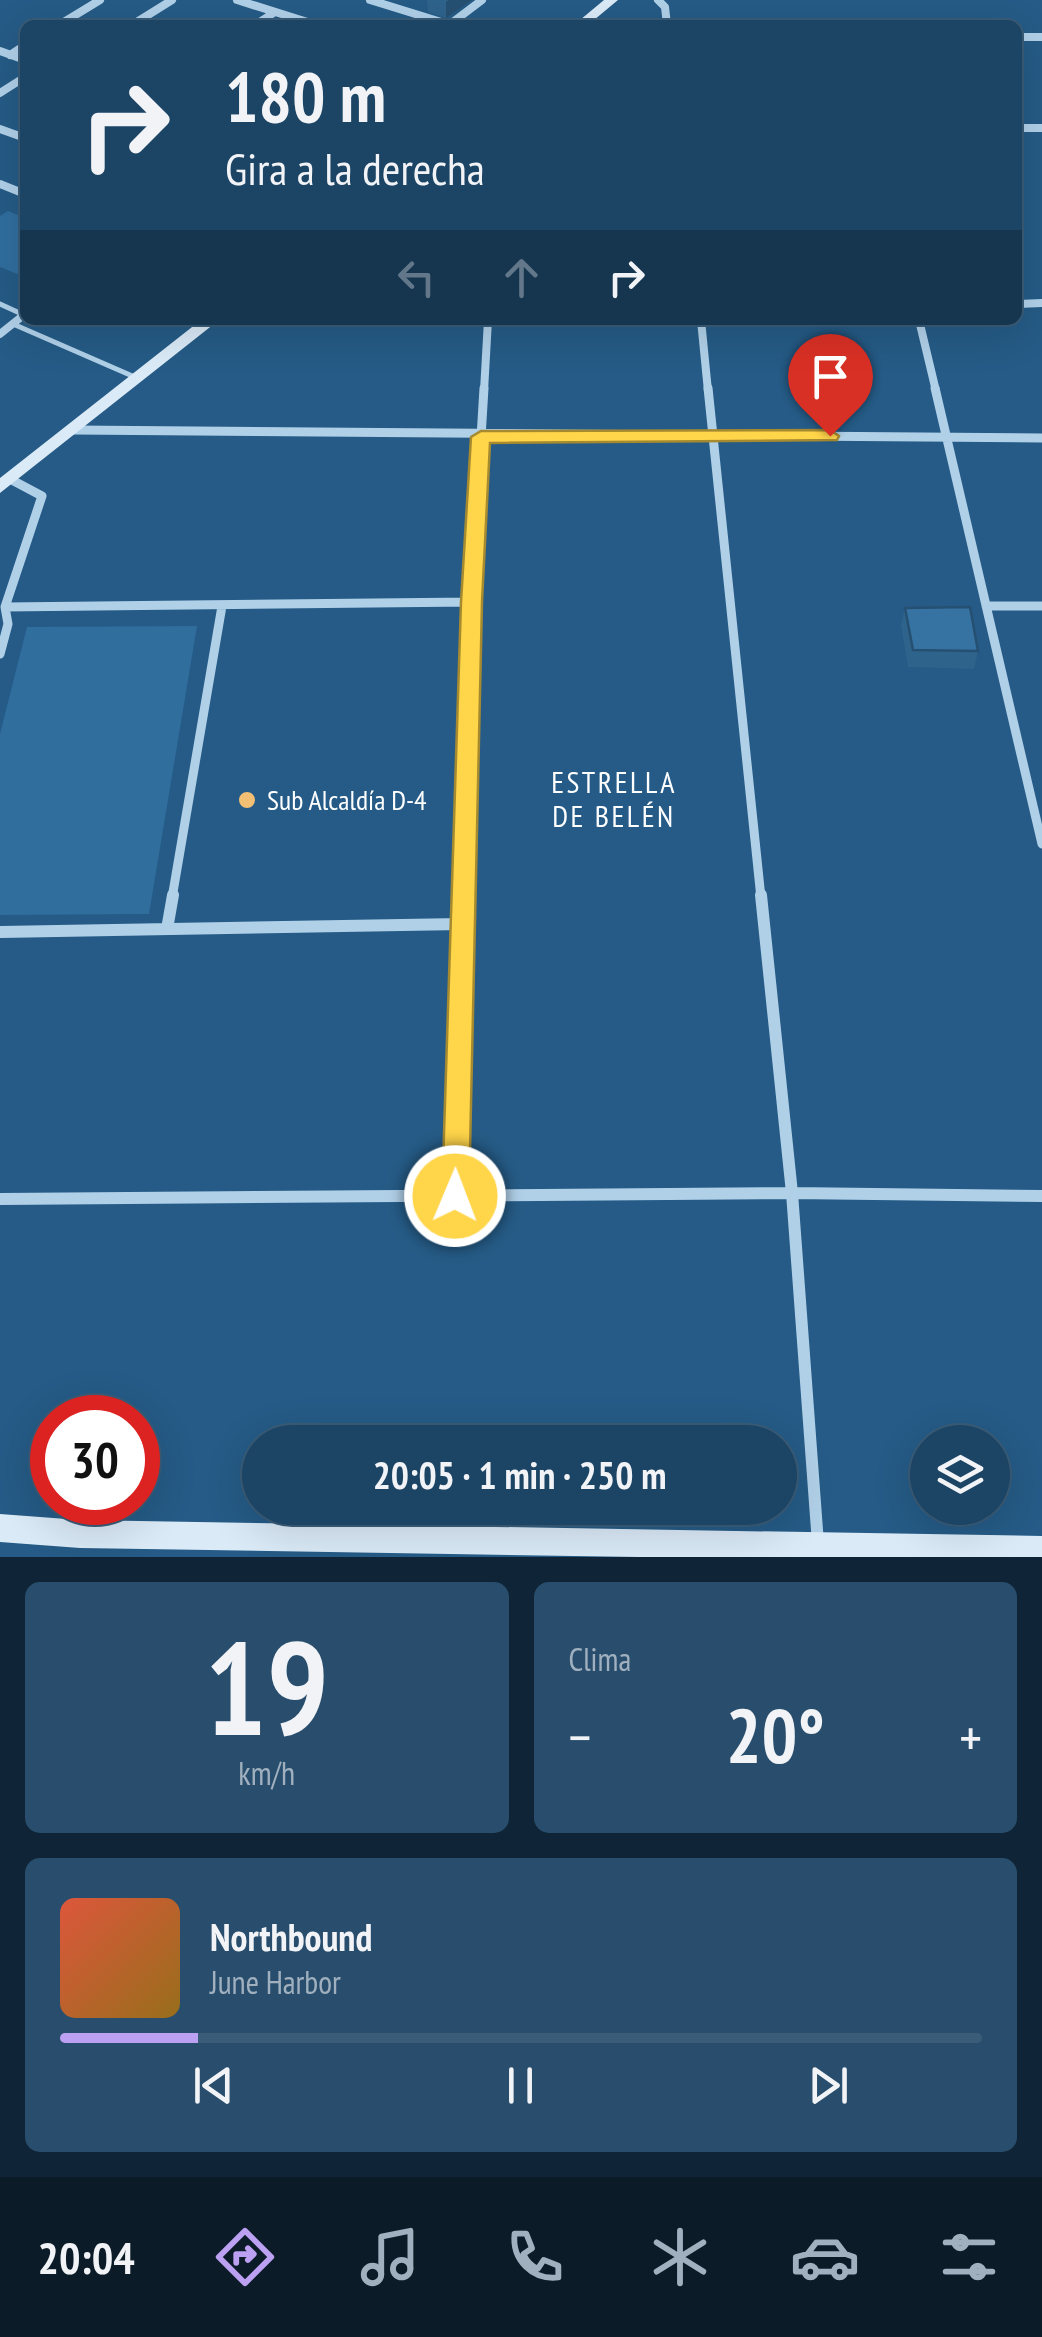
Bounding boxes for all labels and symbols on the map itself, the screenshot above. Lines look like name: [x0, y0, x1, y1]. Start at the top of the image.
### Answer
pin: [788, 334, 873, 437]
district label: ESTRELLA DE BELÉN: [551, 762, 677, 835]
place label: Sub Alcaldía D-4: [267, 781, 427, 818]
marker: Sub Alcaldía D-4: [236, 789, 258, 811]
position arrow: [403, 1144, 507, 1248]
speed limit sign: 30: [30, 1395, 160, 1525]

